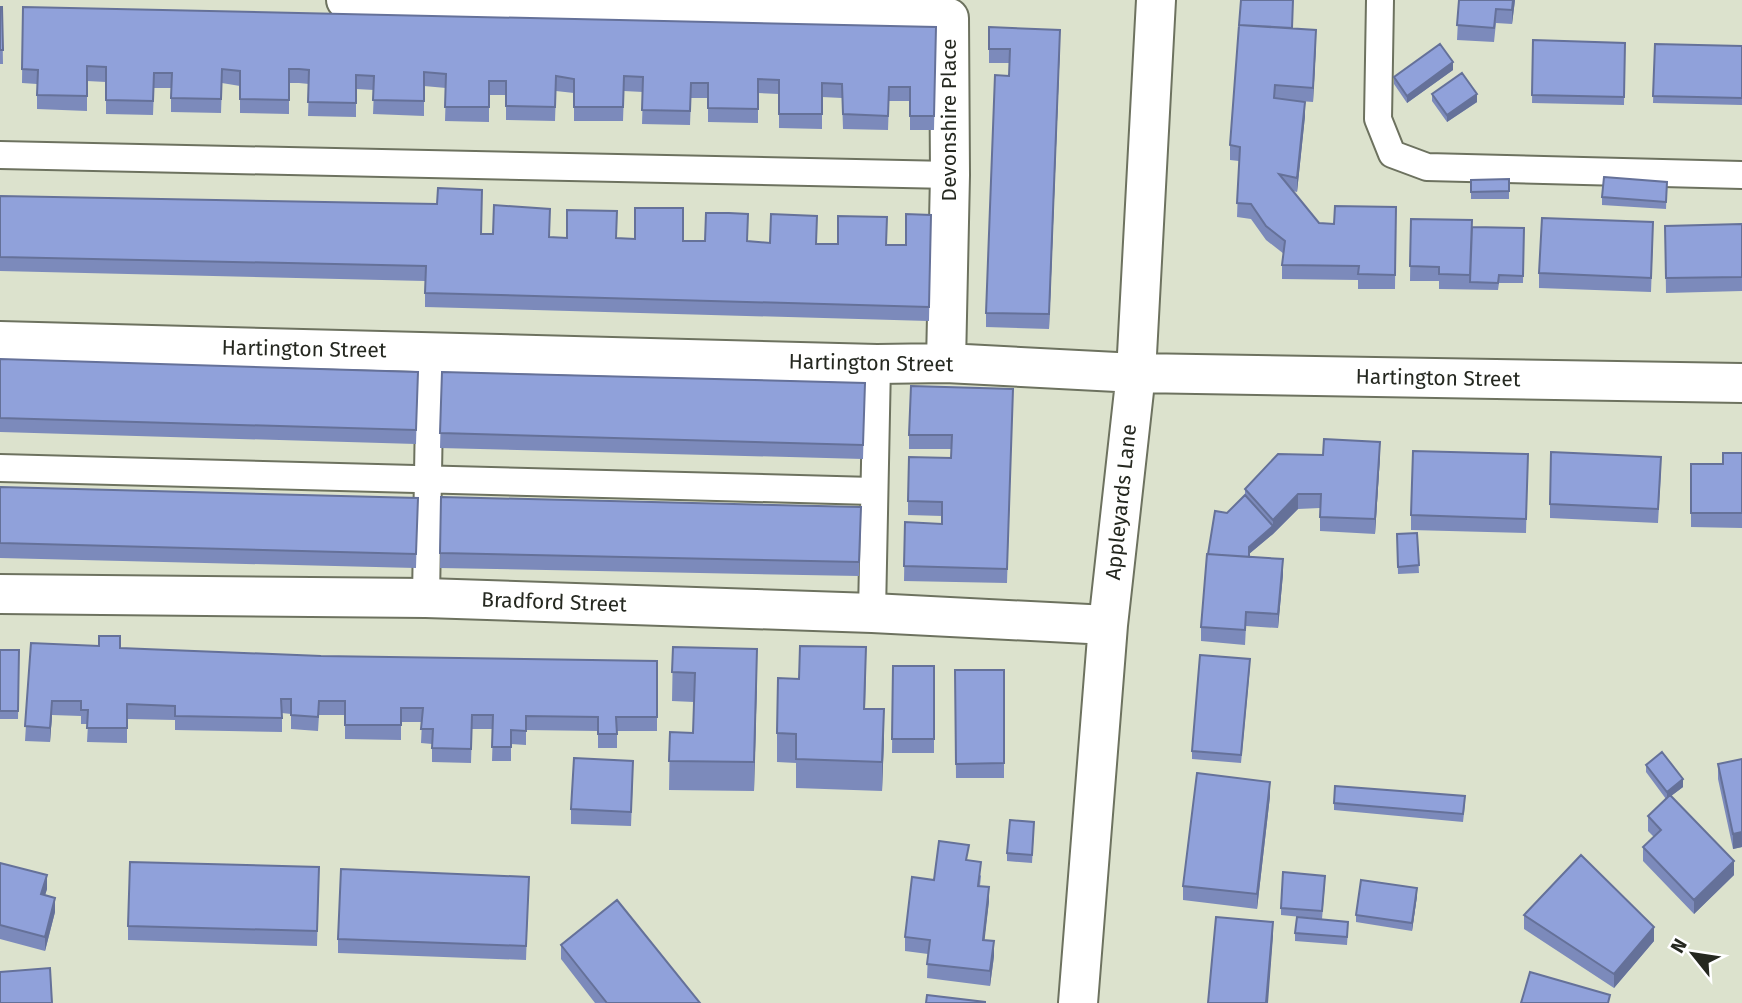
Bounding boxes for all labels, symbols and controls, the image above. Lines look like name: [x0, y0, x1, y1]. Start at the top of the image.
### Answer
street label: Devonshire Place: [936, 39, 962, 201]
street label: Hartington Street: [221, 335, 387, 363]
street label: Hartington Street: [788, 349, 954, 377]
street label: Hartington Street: [1355, 364, 1521, 392]
street label: Appleyards Lane: [1100, 423, 1142, 581]
street label: Bradford Street: [481, 586, 628, 618]
north arrow: [1658, 919, 1728, 989]
text: N: [1666, 935, 1692, 957]

